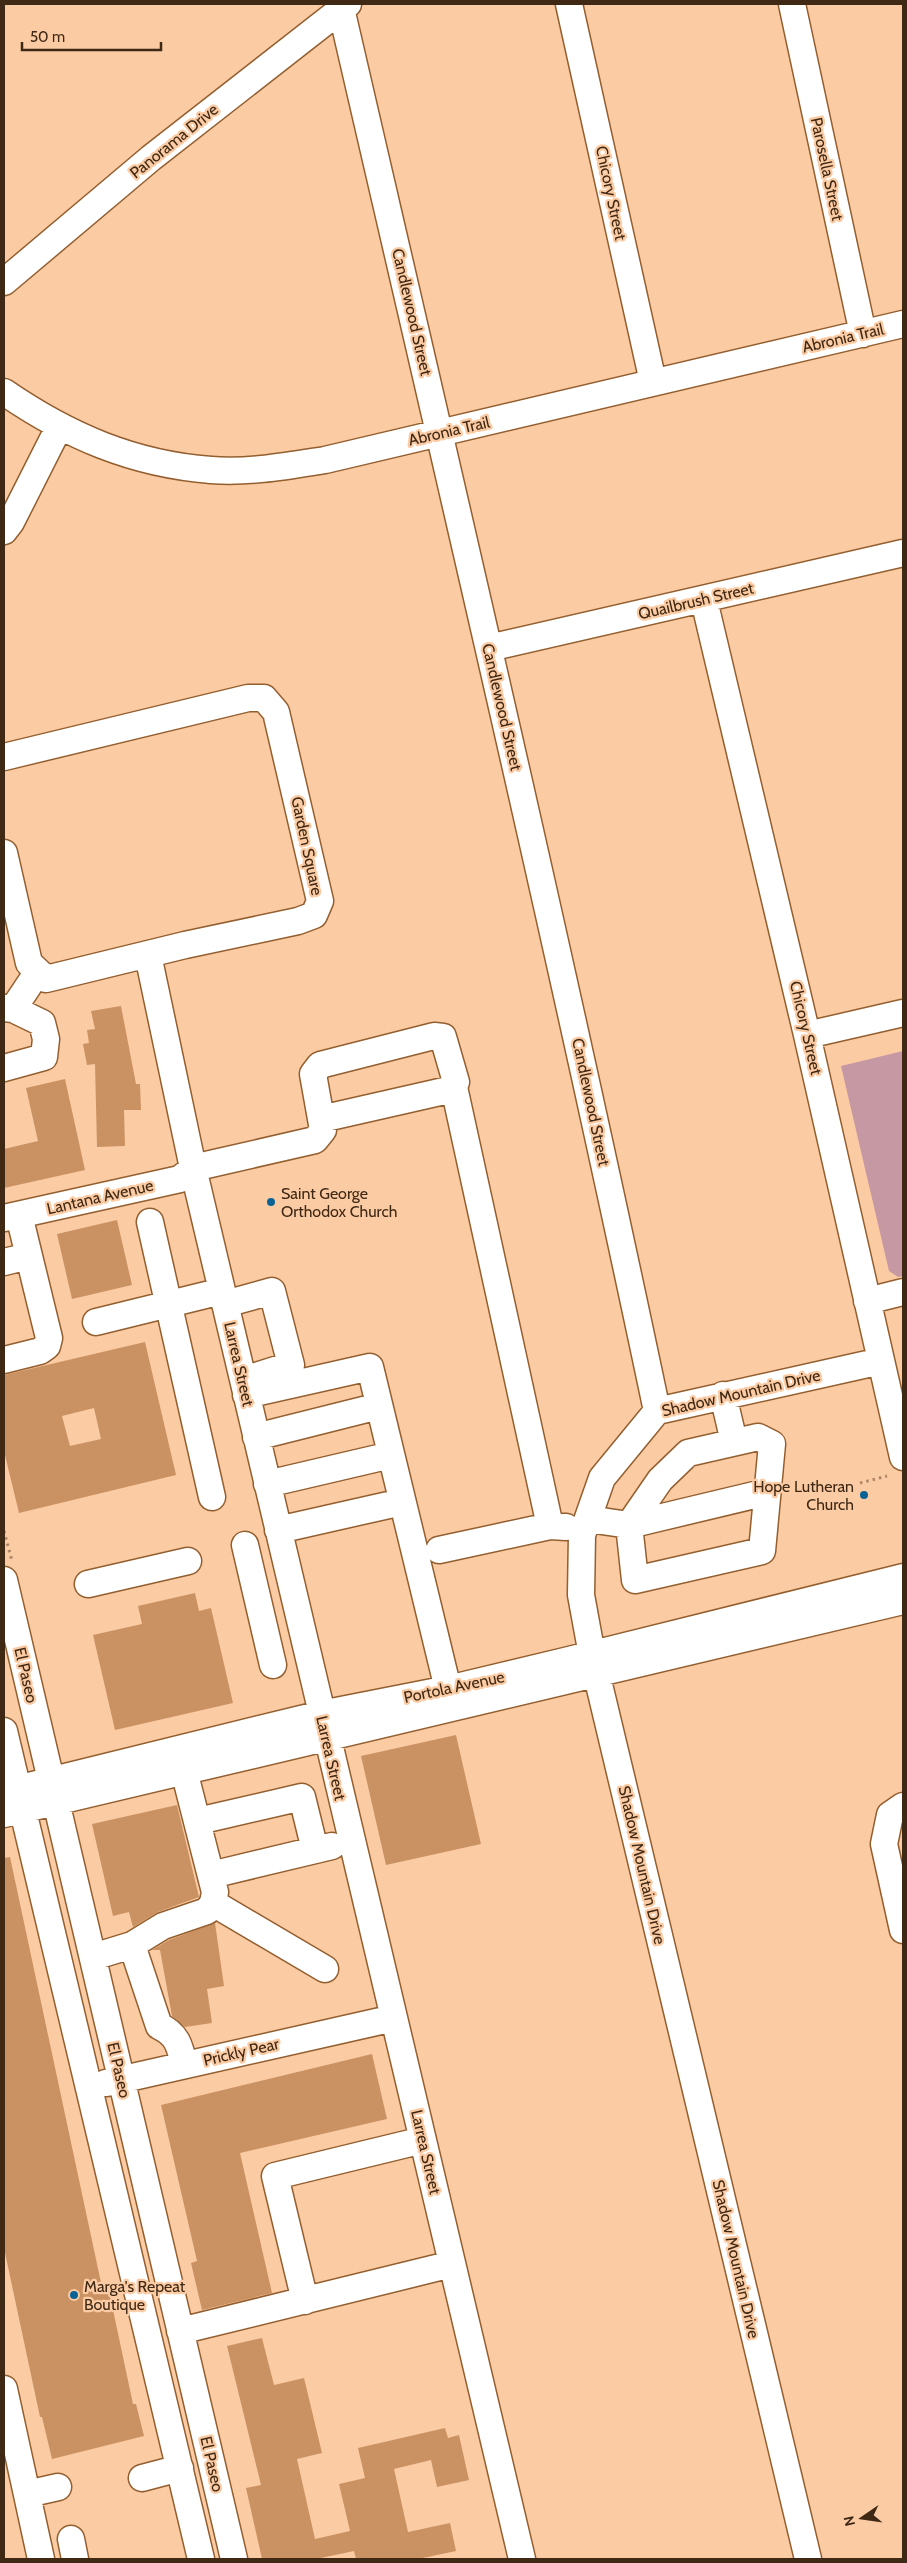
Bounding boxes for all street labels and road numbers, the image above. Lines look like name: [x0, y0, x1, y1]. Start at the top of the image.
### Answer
street label: Panorama Drive: [126, 100, 222, 182]
street label: Parosella Street: [807, 116, 847, 223]
street label: Chicory Street: [592, 144, 630, 242]
street label: Candlewood Street: [388, 247, 436, 378]
street label: Abronia Trail: [800, 319, 886, 357]
street label: Abronia Trail: [406, 412, 492, 450]
street label: Quailbrush Street: [636, 578, 756, 624]
street label: Candlewood Street: [478, 642, 526, 773]
street label: Garden Square: [287, 795, 327, 897]
street label: Chicory Street: [786, 979, 826, 1077]
street label: Candlewood Street: [568, 1036, 614, 1168]
street label: Lantana Avenue: [45, 1176, 155, 1218]
street label: Larrea Street: [220, 1320, 258, 1409]
street label: Shadow Mountain Drive: [660, 1366, 822, 1420]
street label: El Paseo: [10, 1645, 42, 1705]
street label: Portola Avenue: [402, 1667, 506, 1707]
street label: Larrea Street: [312, 1714, 350, 1803]
street label: Shadow Mountain Drive: [615, 1784, 669, 1946]
street label: Prickly Pear: [201, 2034, 282, 2070]
street label: El Paseo: [103, 2040, 135, 2100]
street label: Larrea Street: [407, 2108, 445, 2197]
street label: Shadow Mountain Drive: [709, 2178, 763, 2340]
street label: El Paseo: [196, 2434, 228, 2494]

